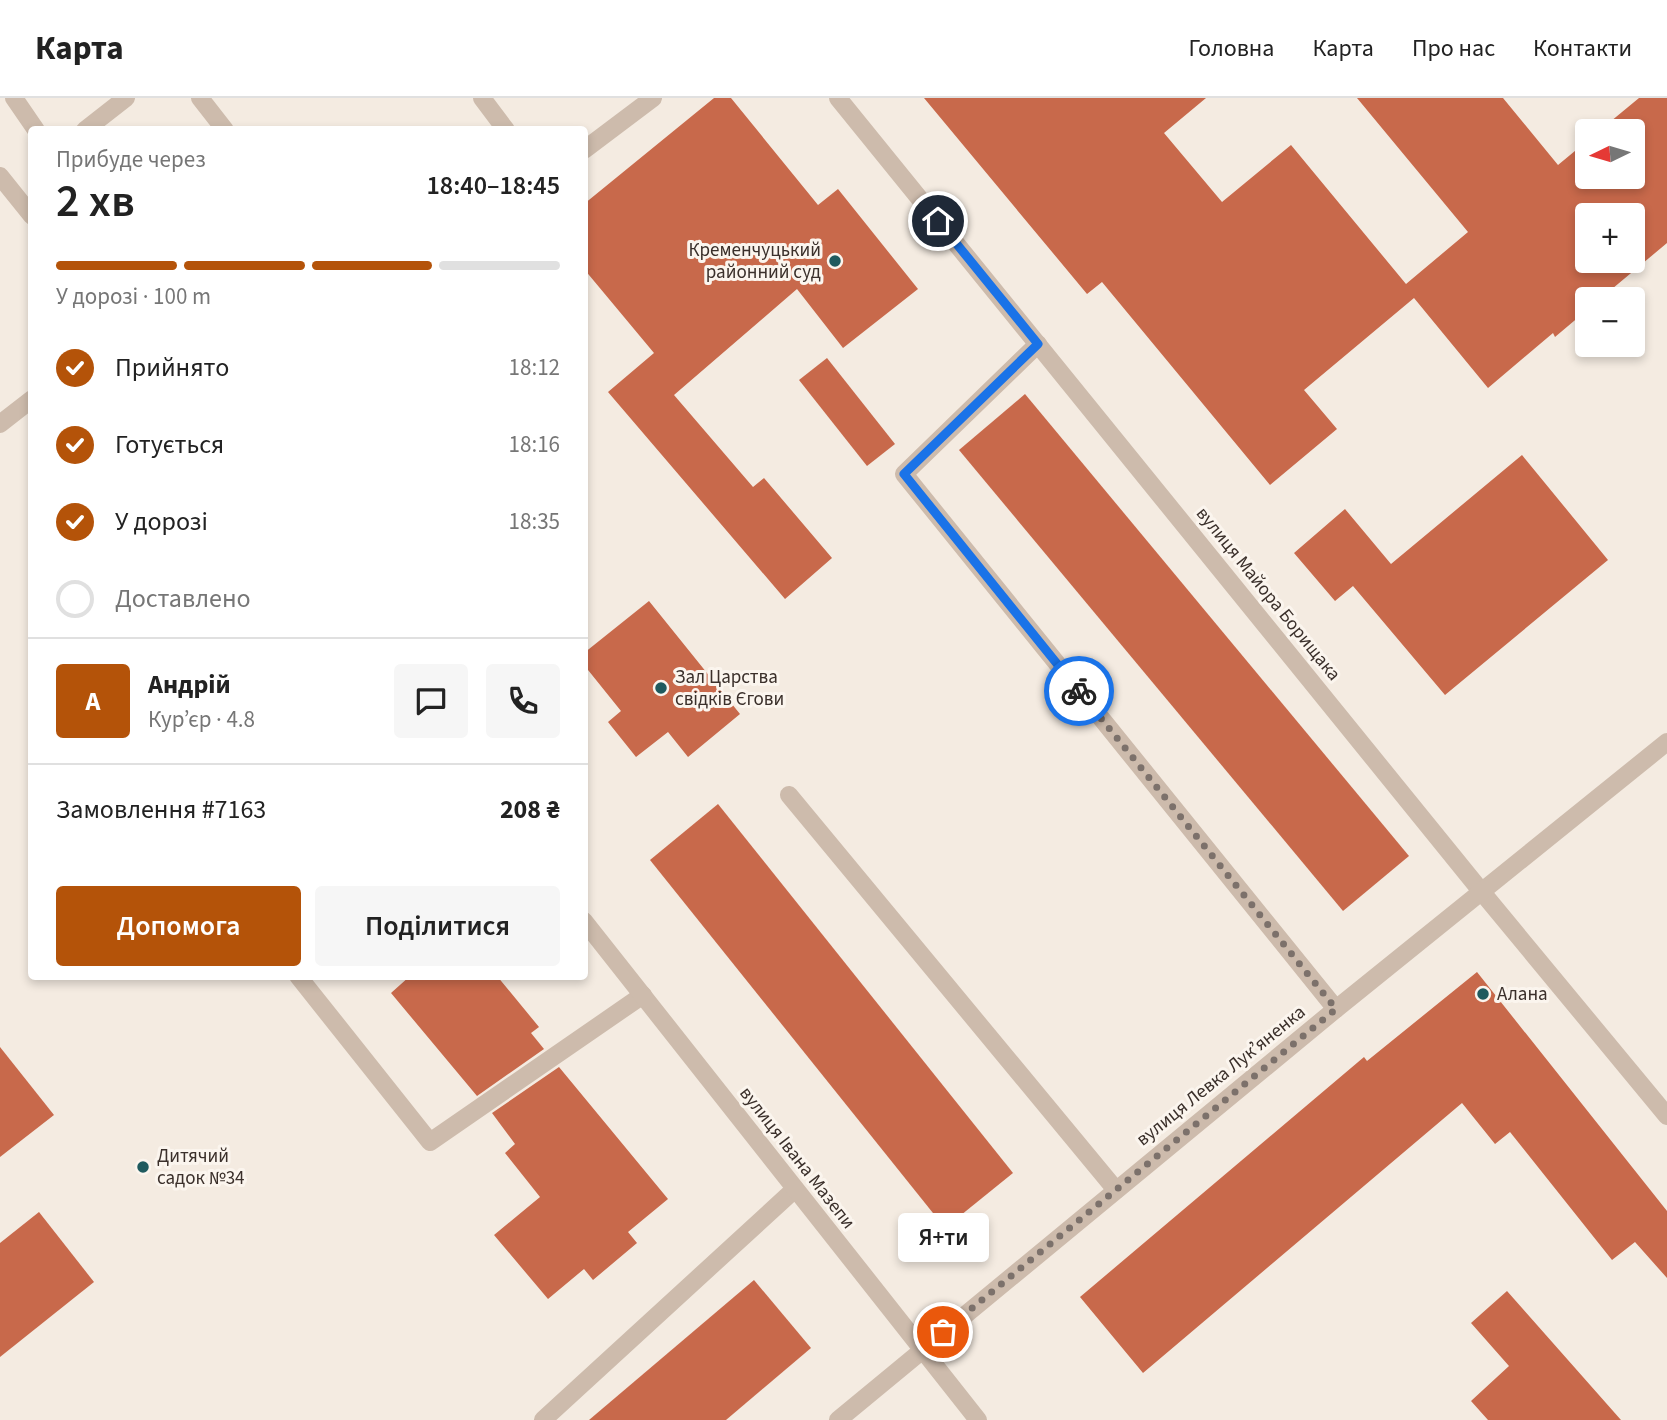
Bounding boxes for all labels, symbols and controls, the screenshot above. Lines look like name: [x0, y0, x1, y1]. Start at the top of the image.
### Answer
text: Карта: [35, 25, 124, 72]
text: Головна: [1188, 31, 1274, 66]
text: Карта: [1312, 31, 1374, 66]
text: Про нас: [1412, 31, 1495, 66]
text: Контакти: [1533, 31, 1632, 66]
north arrow: [1575, 119, 1645, 189]
map controls: [1575, 119, 1645, 357]
text: Прибуде через: [56, 143, 206, 176]
text: 18:40–18:45: [427, 167, 560, 204]
text: 2 хв: [56, 169, 135, 234]
pin: [908, 191, 968, 251]
icon: home: [919, 202, 957, 240]
button: +: [1575, 203, 1645, 273]
place label: Кременчуцький районний суд: [688, 237, 821, 286]
marker: Кременчуцький районний суд: [827, 253, 843, 269]
text: У дорозі · 100 m: [56, 280, 211, 313]
button: −: [1575, 287, 1645, 357]
icon: check: [56, 349, 94, 387]
text: Прийнято: [115, 349, 229, 386]
text: 18:12: [509, 351, 560, 384]
icon: check: [56, 426, 94, 464]
text: Готується: [115, 426, 224, 463]
text: 18:16: [509, 428, 560, 461]
street label: вулиця Майора Борищака: [1189, 501, 1347, 687]
icon: check: [56, 503, 94, 541]
text: У дорозі: [115, 503, 208, 540]
text: 18:35: [509, 505, 560, 538]
text: Доставлено: [115, 580, 251, 617]
courier: [1044, 656, 1114, 726]
button: chat: [394, 664, 468, 738]
button: phone: [486, 664, 560, 738]
place label: Зал Царства свідків Єгови: [675, 664, 784, 713]
text: Андрій: [148, 666, 231, 703]
icon: bike: [1060, 672, 1098, 710]
marker: Зал Царства свідків Єгови: [653, 680, 669, 696]
text: А: [86, 683, 100, 720]
text: Кур’єр · 4.8: [148, 703, 255, 736]
text: Замовлення #7163: [56, 791, 266, 828]
text: 208 ₴: [500, 791, 560, 828]
button: Допомога: [56, 886, 301, 966]
button: Поділитися: [315, 886, 560, 966]
place label: Алана: [1497, 981, 1548, 1008]
marker: Алана: [1475, 986, 1491, 1002]
street label: вулиця Левка Лукʼяненка: [1131, 999, 1311, 1153]
street label: вулиця Івана Мазепи: [733, 1081, 861, 1235]
place label: Дитячий садок №34: [157, 1143, 245, 1192]
marker: Дитячий садок №34: [135, 1159, 151, 1175]
callout: Я+ти: [898, 1213, 988, 1262]
text: Я+ти: [919, 1221, 968, 1254]
pin: [913, 1302, 973, 1362]
icon: bag: [924, 1313, 962, 1351]

